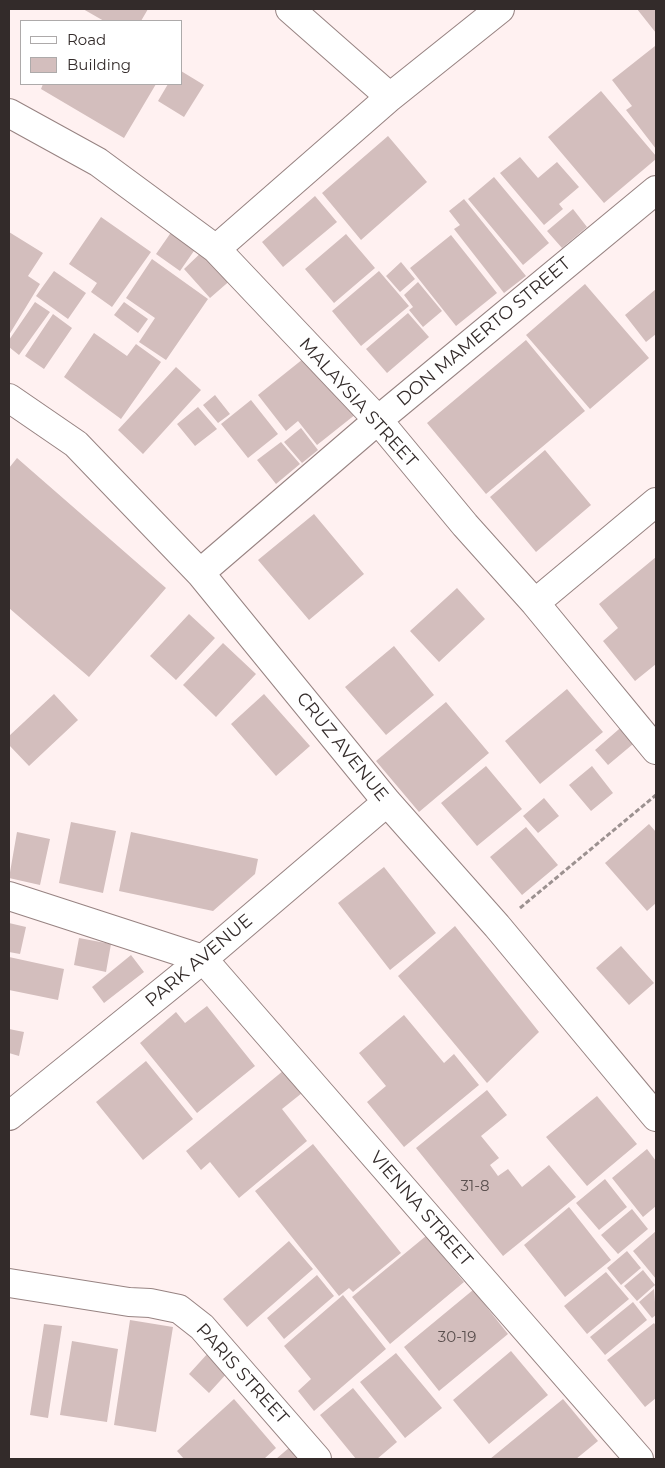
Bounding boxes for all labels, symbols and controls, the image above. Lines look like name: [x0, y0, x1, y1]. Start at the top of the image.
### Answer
legend: [20, 20, 182, 85]
text: Road: [67, 30, 106, 49]
text: Building: [67, 55, 131, 74]
street label: DON MAMERTO STREET: [393, 253, 575, 411]
street label: MALAYSIA STREET: [294, 334, 422, 472]
street label: CRUZ AVENUE: [291, 688, 393, 806]
street label: PARK AVENUE: [141, 910, 257, 1012]
street label: VIENNA STREET: [365, 1147, 477, 1271]
house number: 31-8: [460, 1178, 490, 1196]
street label: PARIS STREET: [191, 1319, 293, 1429]
house number: 30-19: [438, 1329, 476, 1347]

